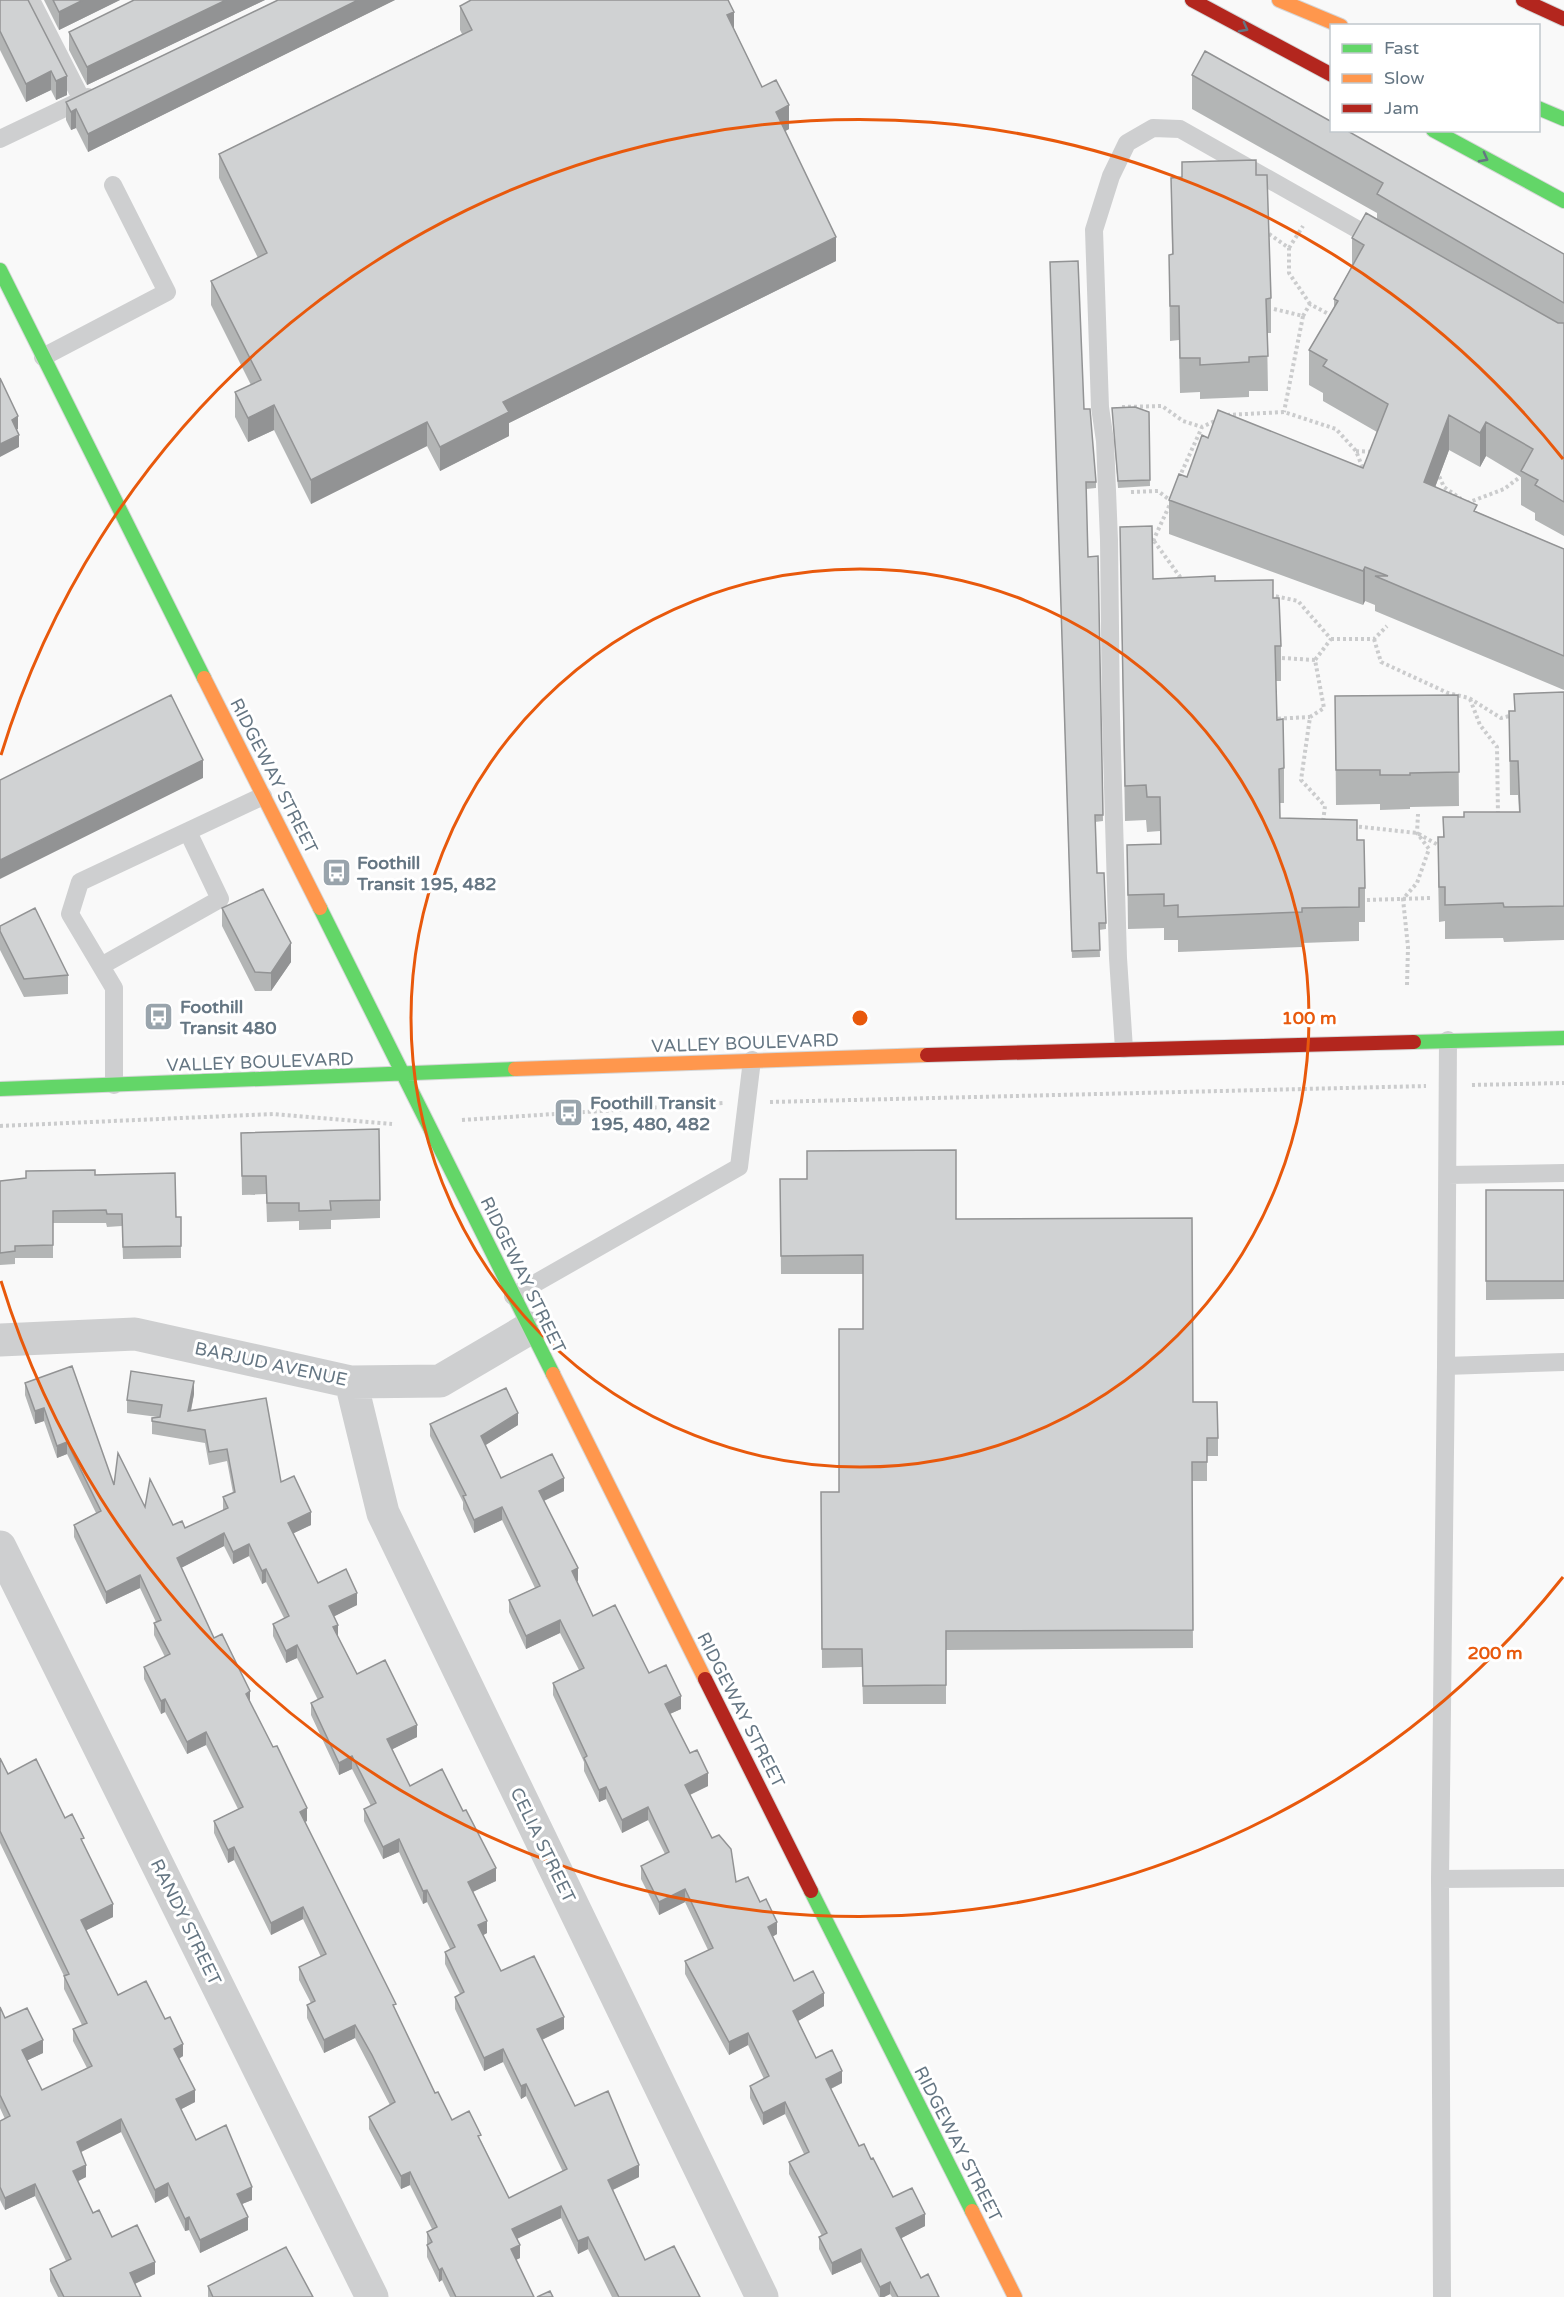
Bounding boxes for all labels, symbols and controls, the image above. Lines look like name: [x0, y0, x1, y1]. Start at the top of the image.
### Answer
one-way arrow: [1237, 21, 1248, 32]
legend: [1330, 24, 1540, 132]
text: Fast: [1384, 37, 1419, 59]
text: Slow: [1384, 67, 1425, 89]
text: Jam: [1384, 97, 1419, 119]
one-way arrow: [1478, 151, 1489, 162]
street label: RIDGEWAY STREET: [225, 695, 323, 857]
place label: Foothill Transit 195, 482: [356, 852, 497, 895]
bus stop icon: Foothill Transit 195, 482: [320, 857, 352, 889]
place label: Foothill Transit 480: [179, 996, 276, 1039]
bus stop icon: Foothill Transit 480: [143, 1001, 175, 1033]
text: 100 m: [1281, 1007, 1337, 1029]
centre of rings: [850, 1008, 870, 1028]
street label: VALLEY BOULEVARD: [651, 1029, 839, 1057]
street label: VALLEY BOULEVARD: [166, 1048, 354, 1076]
place label: Foothill Transit 195, 480, 482: [590, 1092, 716, 1135]
bus stop icon: Foothill Transit 195, 480, 482: [553, 1097, 585, 1129]
street label: RIDGEWAY STREET: [476, 1193, 570, 1357]
street label: BARJUD AVENUE: [193, 1337, 349, 1391]
street label: RIDGEWAY STREET: [692, 1629, 790, 1791]
text: 200 m: [1467, 1642, 1523, 1664]
street label: CELIA STREET: [506, 1784, 580, 1906]
street label: RANDY STREET: [146, 1855, 226, 1989]
street label: RIDGEWAY STREET: [909, 2063, 1007, 2225]

